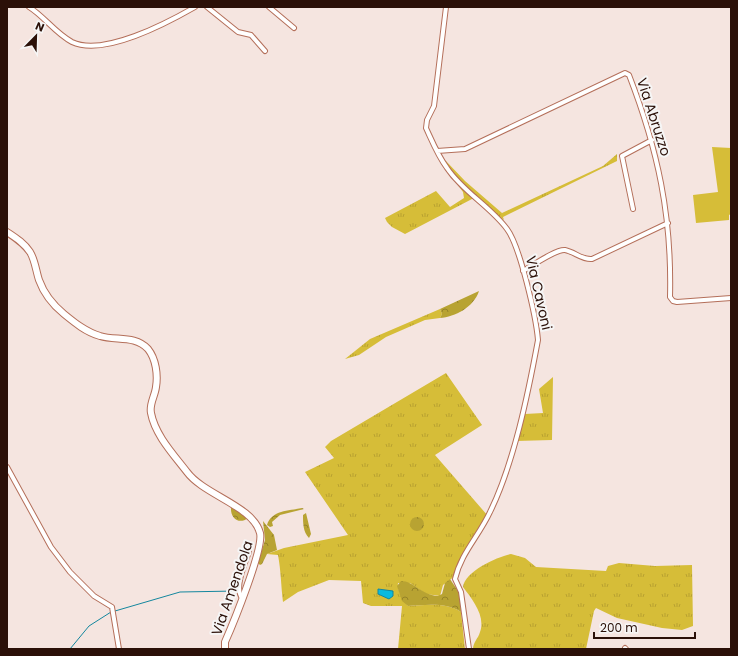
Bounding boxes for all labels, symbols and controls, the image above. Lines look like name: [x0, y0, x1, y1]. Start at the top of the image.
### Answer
north arrow: [16, 16, 56, 56]
text: N: [33, 18, 47, 36]
street label: Via Abruzzo: [632, 75, 676, 159]
street label: Via Cavoni: [521, 254, 557, 332]
street label: Via Amendola: [206, 538, 258, 638]
scale bar: [594, 614, 695, 640]
text: 200 m: [600, 619, 638, 636]

